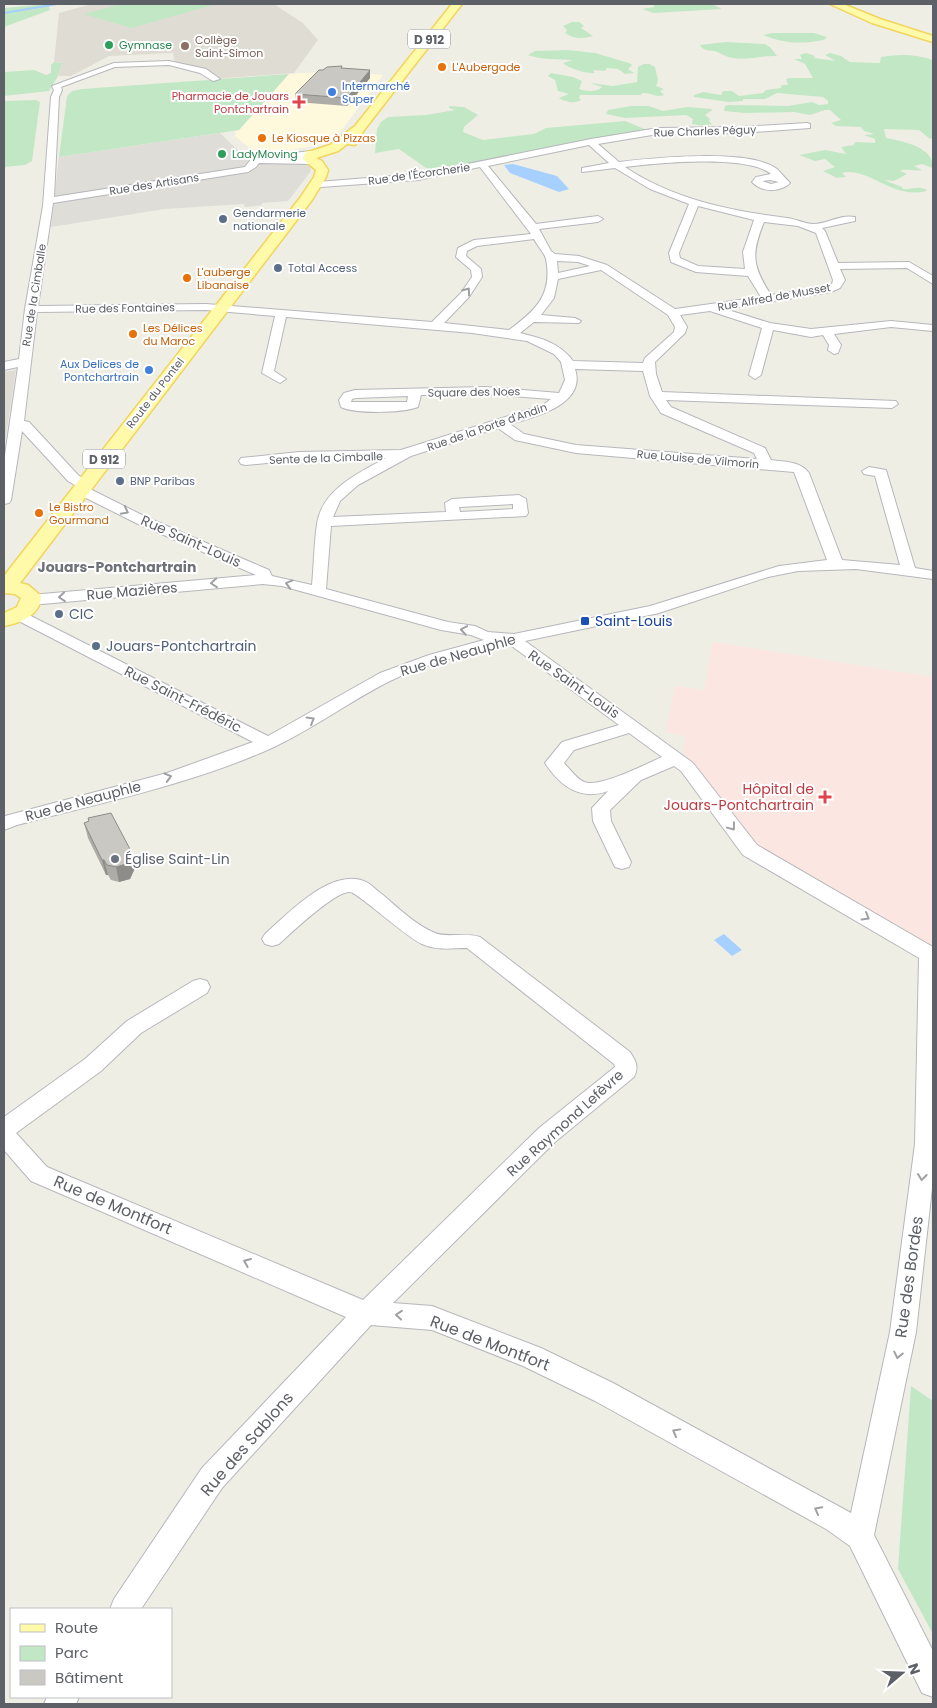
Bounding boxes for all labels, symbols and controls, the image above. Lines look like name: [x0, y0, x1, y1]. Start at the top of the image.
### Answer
road number: D 912: [408, 30, 450, 48]
place label: Collège Saint-Simon: [195, 32, 263, 61]
place label: Gymnase: [119, 37, 172, 53]
marker: Gymnase: [103, 39, 115, 51]
marker: Collège Saint-Simon: [179, 40, 191, 52]
place label: L'Aubergade: [452, 59, 521, 75]
marker: L'Aubergade: [436, 61, 448, 73]
place label: Intermarché Super: [342, 78, 410, 107]
marker: Intermarché Super: [326, 86, 338, 98]
place label: Pharmacie de Jouars Pontchartrain: [172, 88, 289, 117]
marker: Pharmacie de Jouars Pontchartrain: [293, 96, 305, 108]
street label: Rue Charles Péguy: [653, 121, 757, 141]
place label: Le Kiosque à Pizzas: [272, 130, 376, 146]
marker: Le Kiosque à Pizzas: [256, 132, 268, 144]
place label: LadyMoving: [232, 146, 298, 162]
marker: LadyMoving: [216, 148, 228, 160]
street label: Rue de l'Écorcherie: [367, 159, 471, 189]
street label: Rue des Artisans: [108, 169, 200, 199]
place label: Gendarmerie nationale: [233, 205, 306, 234]
marker: Gendarmerie nationale: [217, 213, 229, 225]
street label: Rue de la Cimballe: [18, 243, 50, 347]
place label: Total Access: [288, 260, 357, 276]
marker: Total Access: [272, 262, 284, 274]
place label: L'auberge Libanaise: [197, 264, 251, 293]
marker: L'auberge Libanaise: [181, 272, 193, 284]
street label: Rue Alfred de Musset: [716, 279, 832, 315]
one-way arrow: [462, 288, 470, 297]
street label: Rue des Fontaines: [75, 299, 175, 317]
place label: Les Délices du Maroc: [143, 320, 203, 349]
marker: Les Délices du Maroc: [127, 328, 139, 340]
street label: Route du Pontel: [122, 354, 188, 432]
place label: Aux Delices de Pontchartrain: [60, 356, 139, 385]
marker: Aux Delices de Pontchartrain: [143, 364, 155, 376]
street label: Square des Noes: [428, 383, 521, 401]
street label: Rue de la Porte d'Andin: [425, 399, 549, 455]
street label: Rue Louise de Vilmorin: [636, 446, 760, 472]
street label: Sente de la Cimballe: [269, 448, 383, 468]
road number: D 912: [83, 449, 125, 468]
place label: BNP Paribas: [130, 473, 195, 489]
marker: BNP Paribas: [114, 475, 126, 487]
place label: Le Bistro Gourmand: [49, 499, 109, 528]
one-way arrow: [119, 505, 128, 515]
marker: Le Bistro Gourmand: [33, 507, 45, 519]
street label: Rue Saint-Louis: [138, 510, 244, 572]
district label: Jouars-Pontchartrain: [38, 557, 196, 577]
street label: Rue Mazières: [86, 577, 178, 605]
one-way arrow: [210, 577, 218, 588]
one-way arrow: [285, 579, 294, 590]
one-way arrow: [58, 592, 66, 603]
place label: CIC: [69, 604, 94, 624]
marker: CIC: [53, 608, 65, 620]
place label: Saint-Louis: [595, 611, 673, 631]
marker: Saint-Louis: [579, 615, 591, 627]
one-way arrow: [459, 625, 468, 635]
street label: Rue de Neauphle: [398, 629, 518, 681]
place label: Jouars-Pontchartrain: [106, 636, 257, 656]
marker: Jouars-Pontchartrain: [90, 640, 102, 652]
street label: Rue Saint-Louis: [524, 645, 624, 723]
street label: Rue Saint-Frédéric: [121, 661, 245, 737]
one-way arrow: [305, 716, 314, 726]
one-way arrow: [164, 773, 172, 783]
street label: Rue de Neauphle: [23, 776, 143, 826]
place label: Hôpital de Jouars-Pontchartrain: [664, 779, 814, 815]
marker: Hôpital de Jouars-Pontchartrain: [818, 790, 832, 804]
one-way arrow: [727, 821, 735, 830]
place label: Église Saint-Lin: [125, 849, 230, 869]
marker: Église Saint-Lin: [109, 853, 121, 865]
one-way arrow: [860, 911, 869, 921]
street label: Rue Raymond Lefèvre: [502, 1065, 628, 1181]
street label: Rue de Montfort: [50, 1170, 176, 1240]
one-way arrow: [917, 1173, 928, 1181]
street label: Rue des Bordes: [889, 1215, 929, 1339]
one-way arrow: [243, 1258, 252, 1269]
one-way arrow: [395, 1310, 403, 1321]
street label: Rue de Montfort: [427, 1310, 553, 1376]
one-way arrow: [893, 1351, 904, 1360]
street label: Rue des Sablons: [195, 1387, 299, 1501]
one-way arrow: [672, 1429, 681, 1439]
one-way arrow: [815, 1506, 824, 1516]
legend: [10, 1608, 172, 1698]
text: Route: [55, 1617, 98, 1638]
text: Parc: [55, 1642, 89, 1663]
north arrow: [877, 1648, 927, 1698]
text: N: [903, 1661, 925, 1677]
text: Bâtiment: [55, 1667, 123, 1688]

